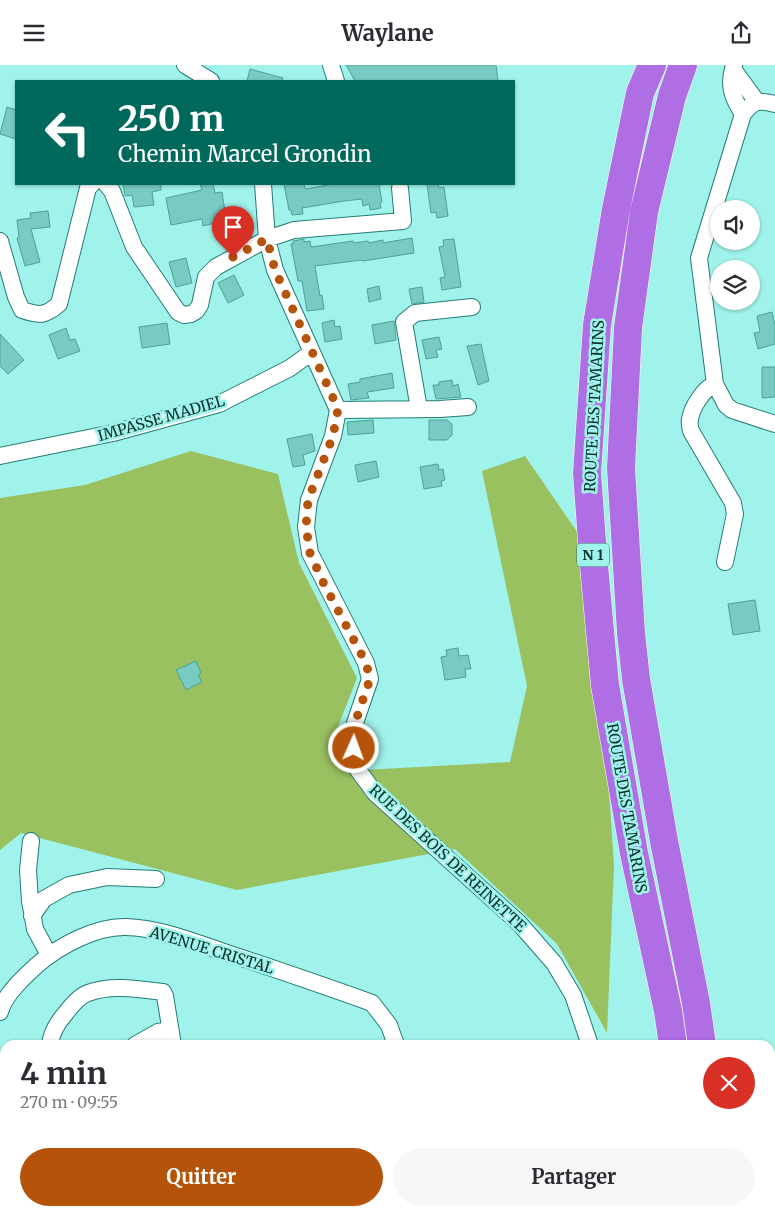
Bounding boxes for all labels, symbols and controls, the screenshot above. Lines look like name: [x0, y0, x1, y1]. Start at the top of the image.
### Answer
icon: menu: [20, 19, 48, 47]
text: Waylane: [341, 19, 434, 47]
icon: share: [727, 19, 755, 47]
text: 250 m: [118, 97, 224, 141]
icon: left: [35, 100, 100, 165]
text: Chemin Marcel Grondin: [118, 140, 372, 168]
map controls: [710, 200, 760, 310]
button: sound: [710, 200, 760, 250]
pin: [212, 206, 254, 257]
icon: arrive: [219, 213, 247, 241]
button: layers: [710, 260, 760, 310]
street label: ROUTE DES TAMARINS: [580, 320, 608, 492]
street label: IMPASSE MADIEL: [95, 391, 227, 445]
road number: N 1: [577, 543, 609, 567]
position arrow: [327, 721, 379, 773]
street label: ROUTE DES TAMARINS: [603, 722, 651, 894]
street label: RUE DES BOIS DE REINETTE: [366, 780, 531, 936]
street label: AVENUE CRISTAL: [147, 922, 277, 978]
text: 4 min: [20, 1054, 107, 1092]
button: close: [703, 1057, 755, 1109]
text: 270 m · 09:55: [20, 1092, 118, 1112]
button: Quitter: [20, 1148, 383, 1206]
button: Partager: [393, 1148, 755, 1206]

